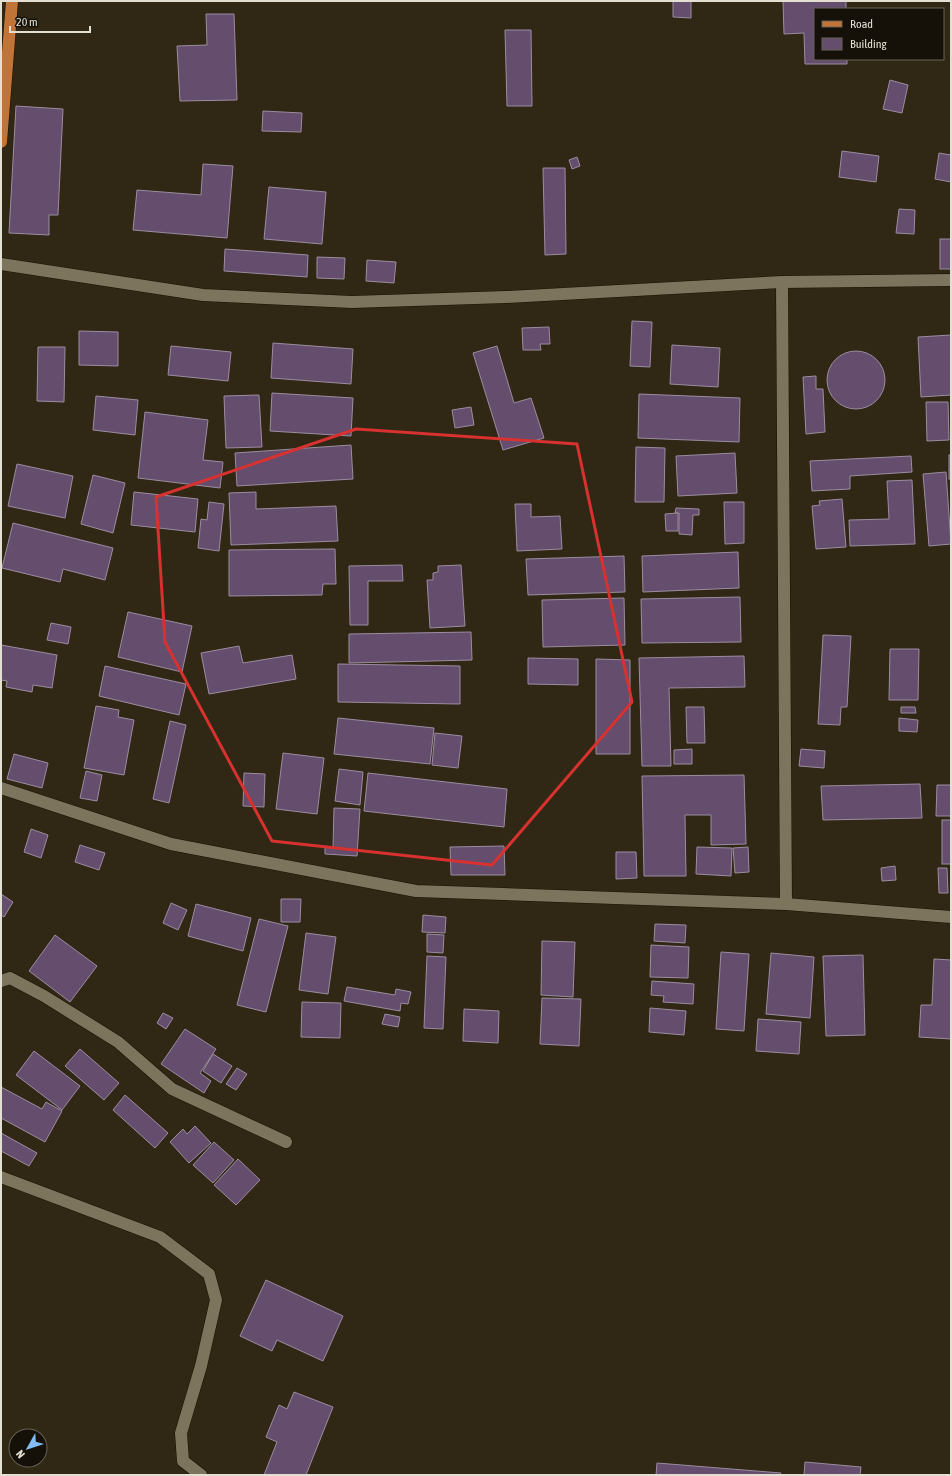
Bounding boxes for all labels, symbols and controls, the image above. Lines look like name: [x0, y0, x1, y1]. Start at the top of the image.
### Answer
scale bar: [10, 8, 90, 34]
legend: [814, 8, 944, 60]
text: 20 m: [16, 15, 38, 29]
text: Road: [850, 17, 873, 31]
text: Building: [850, 37, 888, 51]
north arrow: [8, 1428, 48, 1468]
text: N: [14, 1448, 27, 1461]

